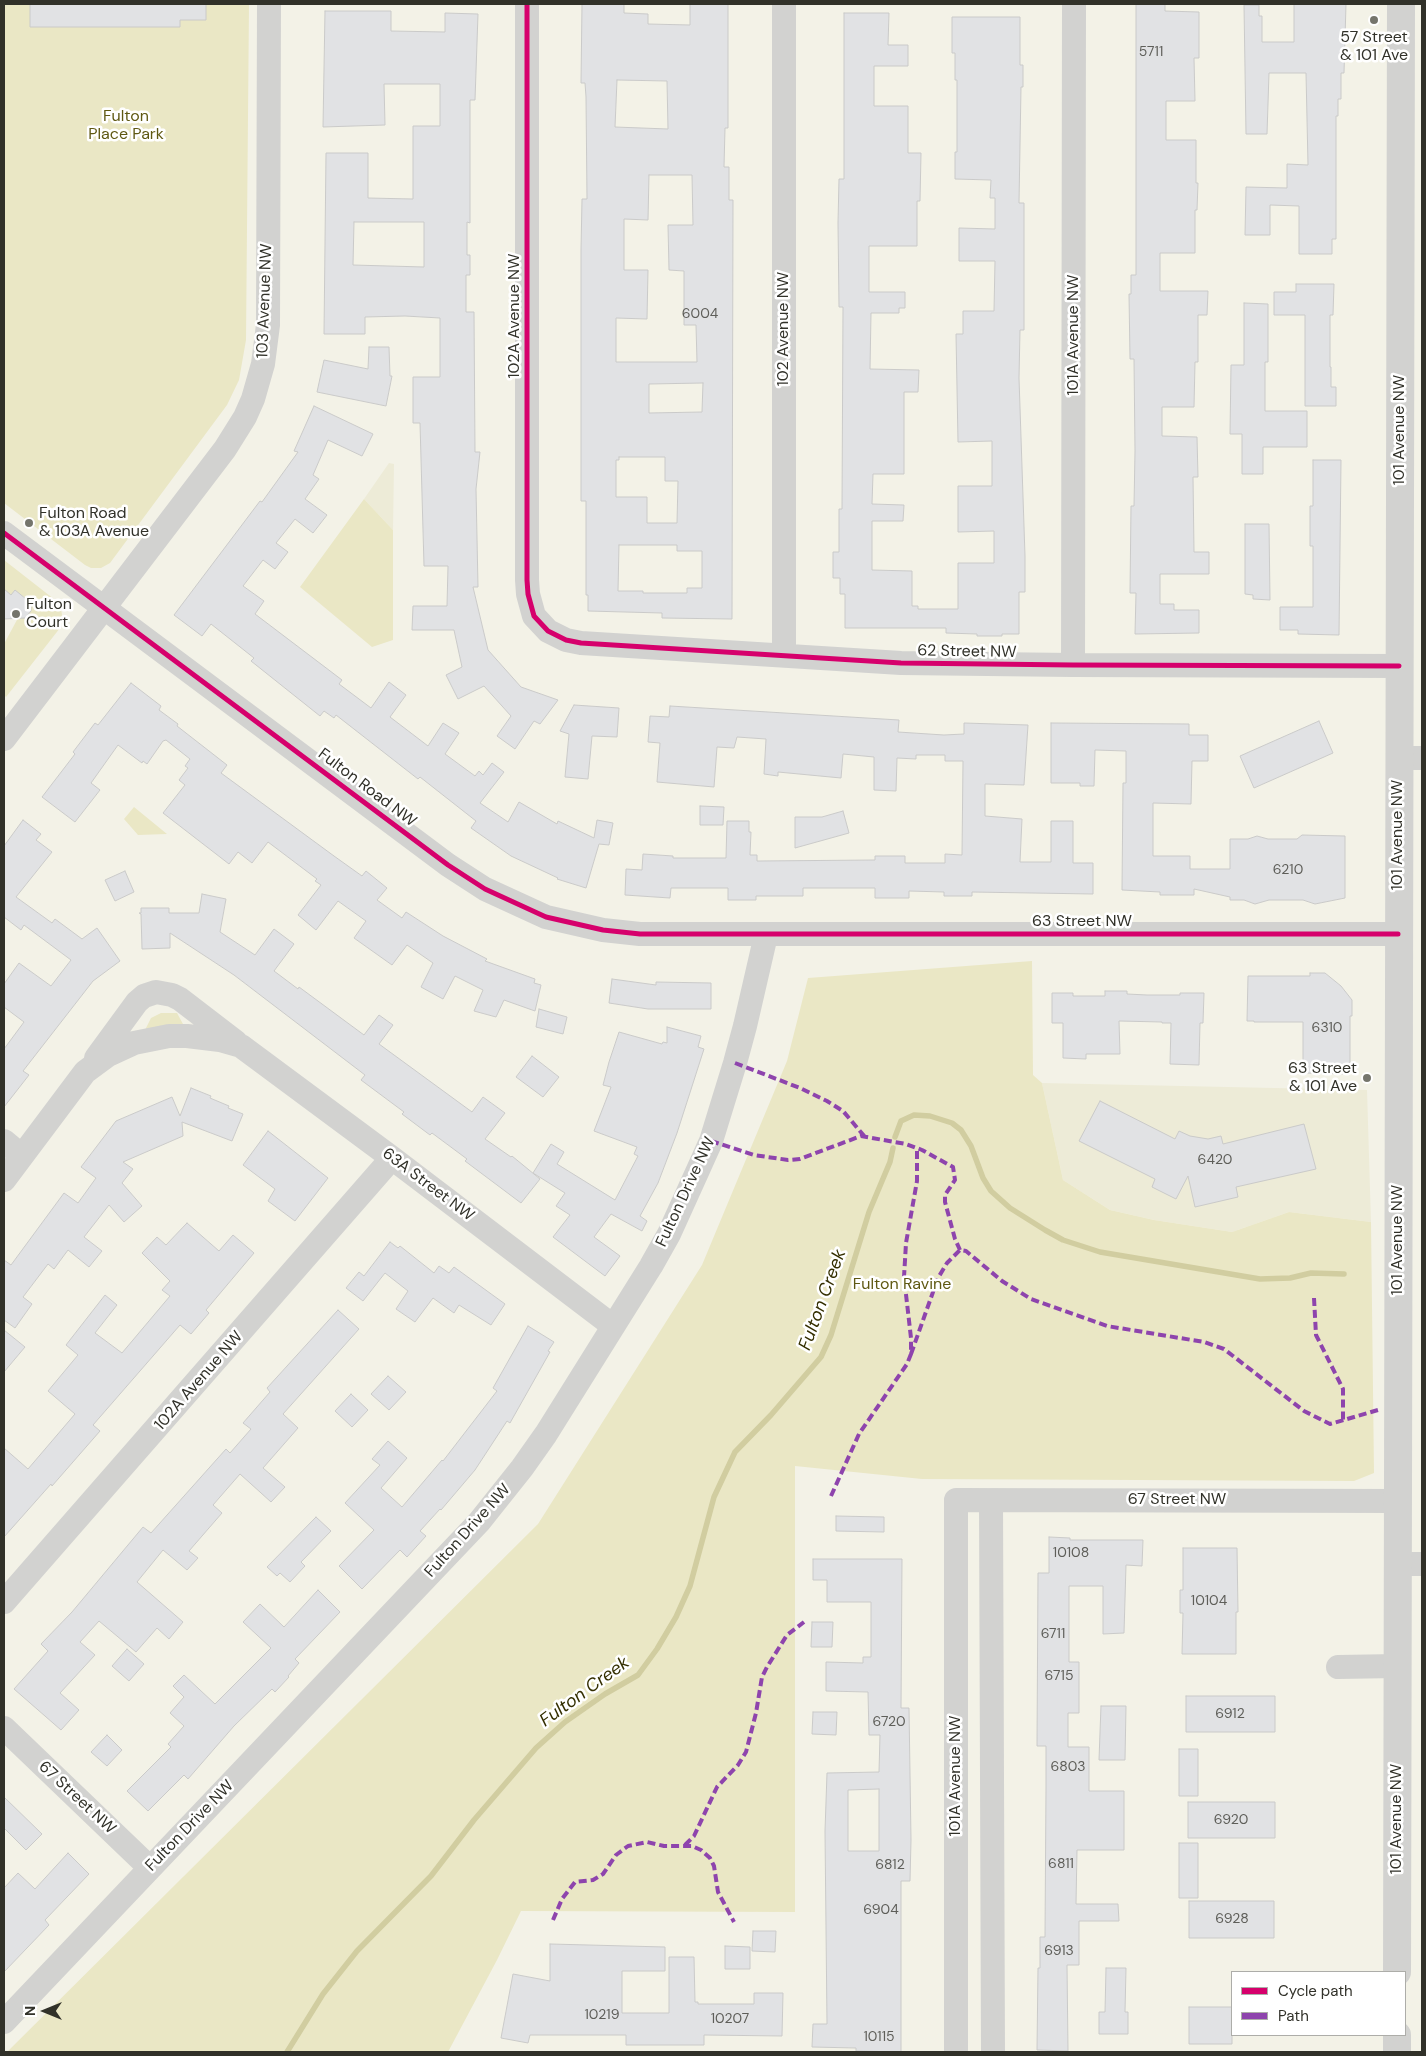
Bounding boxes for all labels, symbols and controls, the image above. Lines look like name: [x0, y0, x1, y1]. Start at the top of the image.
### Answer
marker: 57 Street & 101 Ave: [1368, 14, 1380, 26]
place label: 57 Street & 101 Ave: [1340, 28, 1408, 66]
house number: 5711: [1139, 44, 1163, 60]
park label: Fulton Place Park: [88, 107, 164, 145]
street label: 103 Avenue NW: [253, 243, 277, 359]
street label: 102A Avenue NW: [505, 253, 525, 379]
street label: 102 Avenue NW: [774, 272, 794, 386]
street label: 101A Avenue NW: [1064, 275, 1084, 395]
house number: 6004: [682, 306, 718, 322]
street label: 101 Avenue NW: [1390, 375, 1410, 485]
place label: Fulton Road & 103A Avenue: [39, 504, 149, 542]
marker: Fulton Road & 103A Avenue: [23, 517, 35, 529]
place label: Fulton Court: [26, 595, 72, 633]
marker: Fulton Court: [10, 608, 22, 620]
street label: 62 Street NW: [917, 642, 1017, 662]
street label: Fulton Road NW: [314, 745, 420, 831]
street label: 101 Avenue NW: [1388, 780, 1408, 890]
house number: 6210: [1273, 862, 1303, 878]
street label: 63 Street NW: [1032, 912, 1132, 932]
house number: 6310: [1312, 1020, 1342, 1036]
place label: 63 Street & 101 Ave: [1288, 1059, 1357, 1097]
marker: 63 Street & 101 Ave: [1361, 1072, 1373, 1084]
street label: Fulton Drive NW: [652, 1134, 720, 1250]
street label: 63A Street NW: [378, 1144, 478, 1226]
house number: 6420: [1198, 1152, 1232, 1168]
street label: 101 Avenue NW: [1388, 1185, 1408, 1295]
water label: Fulton Creek: [795, 1247, 851, 1353]
park label: Fulton Ravine: [853, 1275, 951, 1295]
street label: 102A Avenue NW: [151, 1328, 247, 1434]
street label: Fulton Drive NW: [421, 1480, 515, 1582]
street label: 67 Street NW: [1128, 1490, 1226, 1510]
house number: 10108: [1053, 1545, 1089, 1561]
house number: 10104: [1191, 1593, 1227, 1609]
house number: 6711: [1041, 1626, 1065, 1642]
water label: Fulton Creek: [536, 1652, 634, 1732]
house number: 6715: [1045, 1668, 1073, 1684]
house number: 6912: [1215, 1706, 1245, 1722]
house number: 6720: [872, 1714, 906, 1730]
street label: 101A Avenue NW: [946, 1716, 966, 1836]
street label: 67 Street NW: [34, 1757, 120, 1839]
house number: 6803: [1050, 1759, 1086, 1775]
street label: 101 Avenue NW: [1387, 1764, 1407, 1874]
street label: Fulton Drive NW: [142, 1777, 238, 1875]
house number: 6920: [1214, 1812, 1248, 1828]
house number: 6811: [1048, 1856, 1074, 1872]
house number: 6812: [875, 1857, 905, 1873]
house number: 6904: [863, 1902, 899, 1918]
house number: 6928: [1215, 1911, 1249, 1927]
house number: 6913: [1044, 1943, 1074, 1959]
legend: [1231, 1971, 1406, 2036]
text: Cycle path: [1278, 1981, 1353, 2001]
north arrow: [20, 1986, 70, 2036]
text: N: [21, 2006, 39, 2016]
text: Path: [1278, 2006, 1309, 2026]
house number: 10219: [584, 2007, 620, 2023]
house number: 10207: [711, 2011, 749, 2027]
house number: 10115: [863, 2029, 895, 2045]

